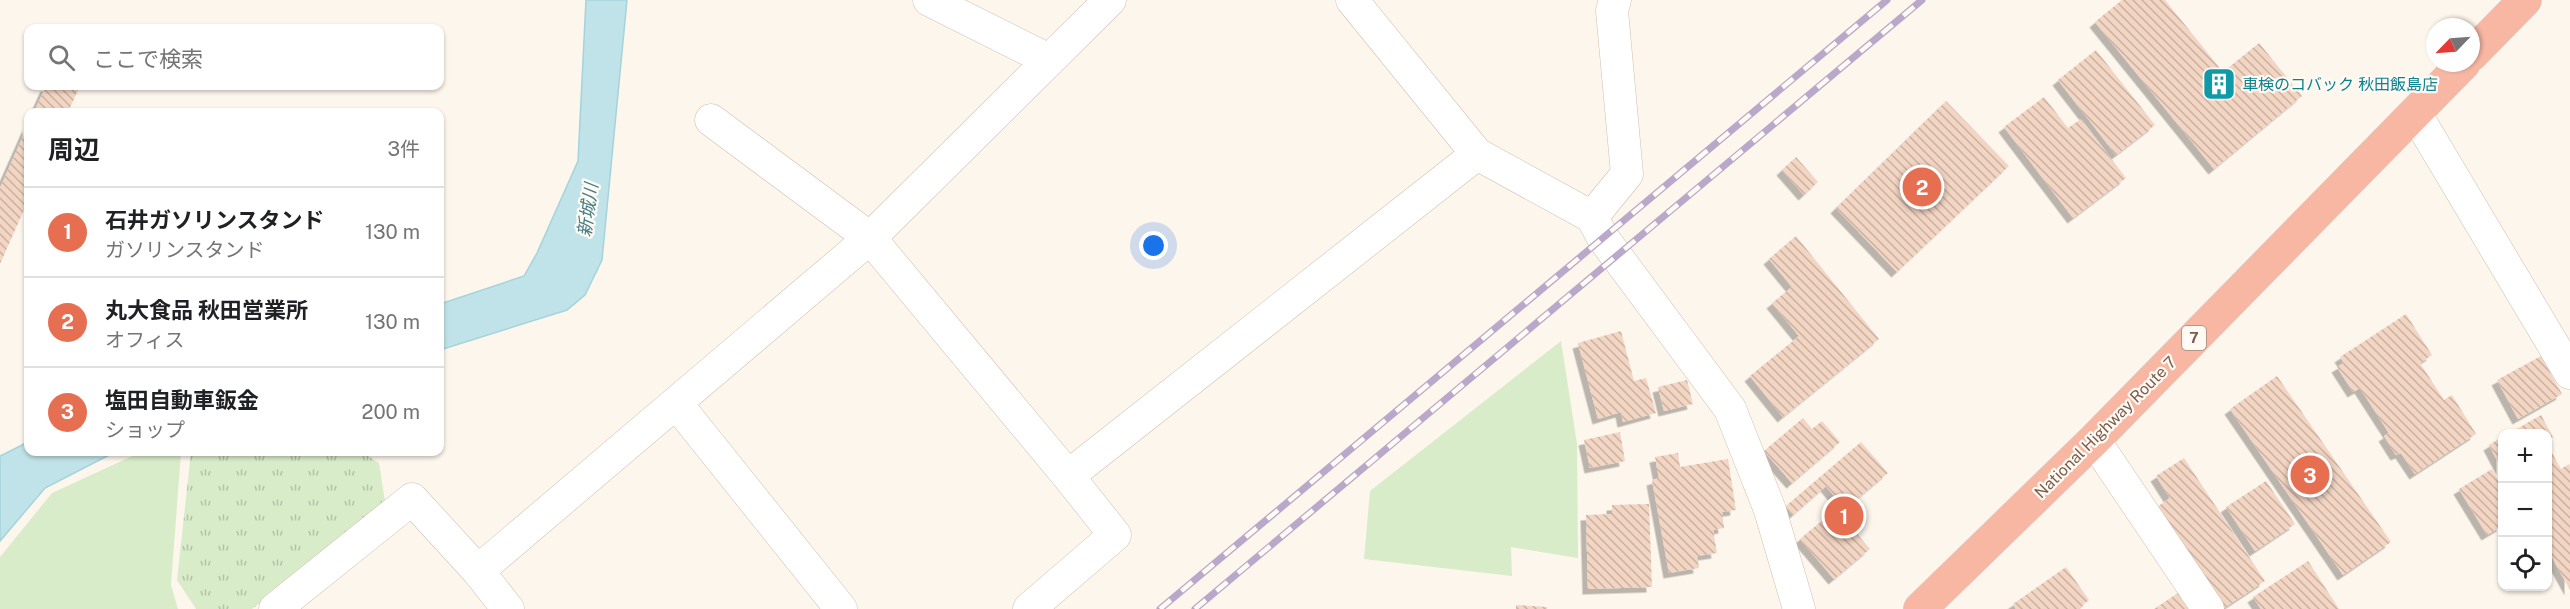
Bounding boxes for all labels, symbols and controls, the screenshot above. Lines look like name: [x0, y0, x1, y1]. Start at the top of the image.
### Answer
north arrow: [2426, 18, 2480, 72]
search box: [24, 24, 444, 90]
icon: search: [45, 41, 78, 74]
text: ここで検索: [93, 46, 203, 72]
building icon: 車検のコバック 秋田飯島店: [2201, 66, 2237, 102]
place label: 車検のコバック 秋田飯島店: [2242, 75, 2438, 94]
text: 周辺: [48, 134, 100, 165]
text: 3件: [387, 137, 420, 161]
pin: 2: [1902, 164, 1942, 210]
water label: 新城川: [573, 180, 602, 238]
text: 石井ガソリンスタンド: [105, 207, 325, 233]
text: 1: [63, 220, 72, 244]
text: 130 m: [365, 220, 420, 244]
your location: [1139, 231, 1168, 260]
text: ガソリンスタンド: [105, 238, 265, 262]
text: 丸大食品 秋田営業所: [105, 297, 308, 323]
text: 2: [61, 310, 74, 334]
text: 130 m: [365, 310, 420, 334]
road number: 7: [2182, 326, 2206, 350]
text: オフィス: [105, 328, 185, 352]
street label: National Highway Route 7: [2031, 353, 2180, 502]
text: 塩田自動車鈑金: [105, 387, 259, 413]
text: 3: [61, 400, 74, 424]
text: 200 m: [362, 400, 420, 424]
text: ショップ: [105, 418, 185, 442]
map controls: [2498, 429, 2552, 591]
button: +: [2498, 429, 2552, 483]
pin: 3: [2290, 452, 2330, 498]
button: −: [2498, 483, 2552, 537]
pin: 1: [1824, 494, 1864, 538]
button: locate: [2498, 537, 2552, 591]

